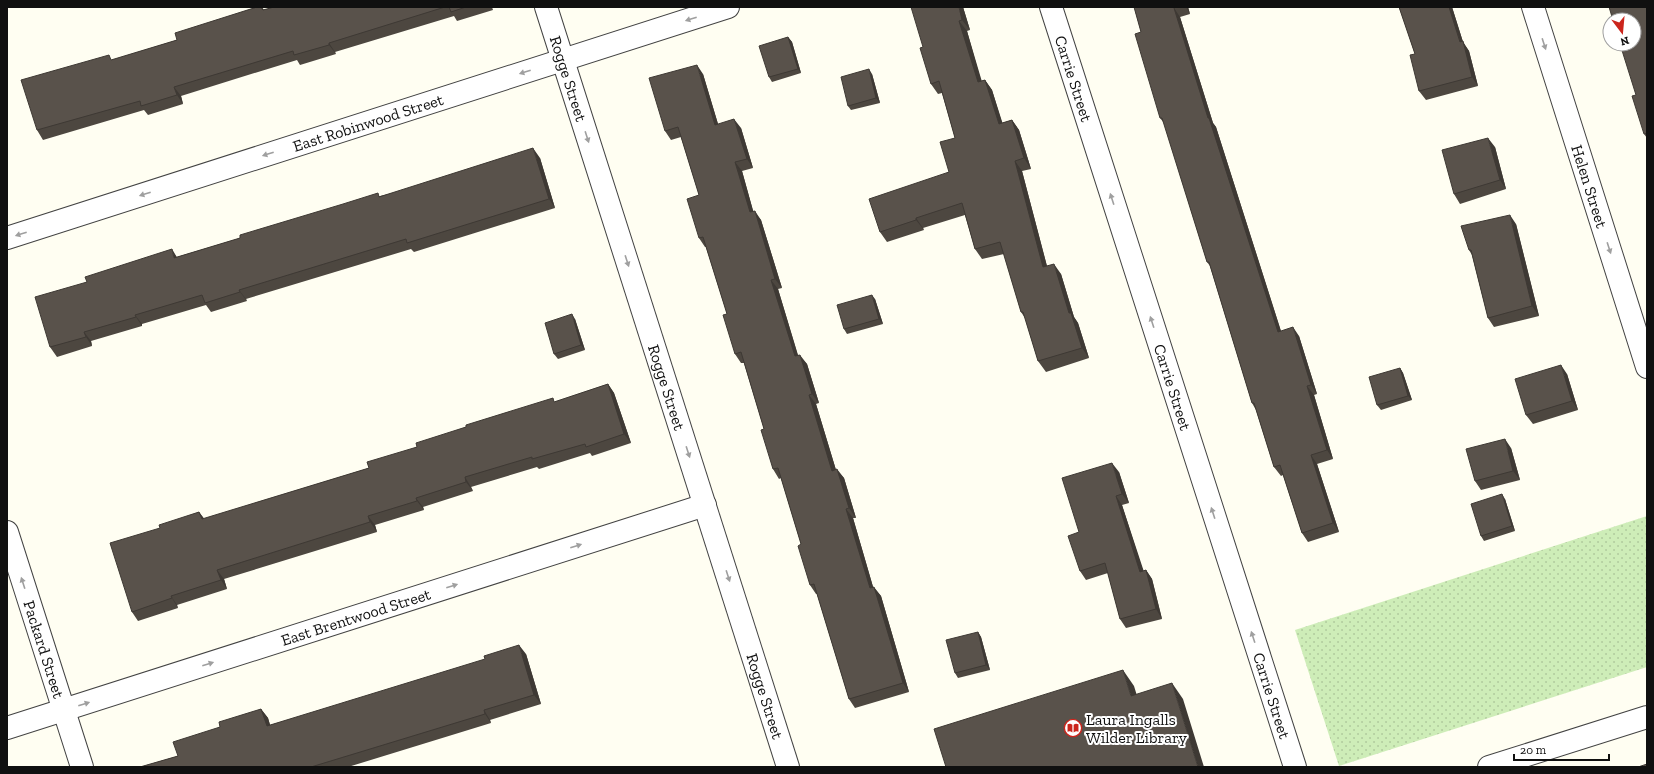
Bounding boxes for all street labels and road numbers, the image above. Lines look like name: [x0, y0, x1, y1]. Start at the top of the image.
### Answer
street label: Rogge Street: [546, 33, 591, 124]
street label: Carrie Street: [1051, 33, 1096, 124]
street label: East Robinwood Street: [291, 90, 446, 156]
street label: Helen Street: [1567, 142, 1611, 230]
street label: Rogge Street: [644, 342, 689, 433]
street label: Carrie Street: [1150, 342, 1195, 433]
street label: East Brentwood Street: [279, 584, 433, 650]
street label: Packard Street: [19, 598, 68, 701]
street label: Carrie Street: [1249, 650, 1294, 741]
street label: Rogge Street: [742, 651, 787, 741]

